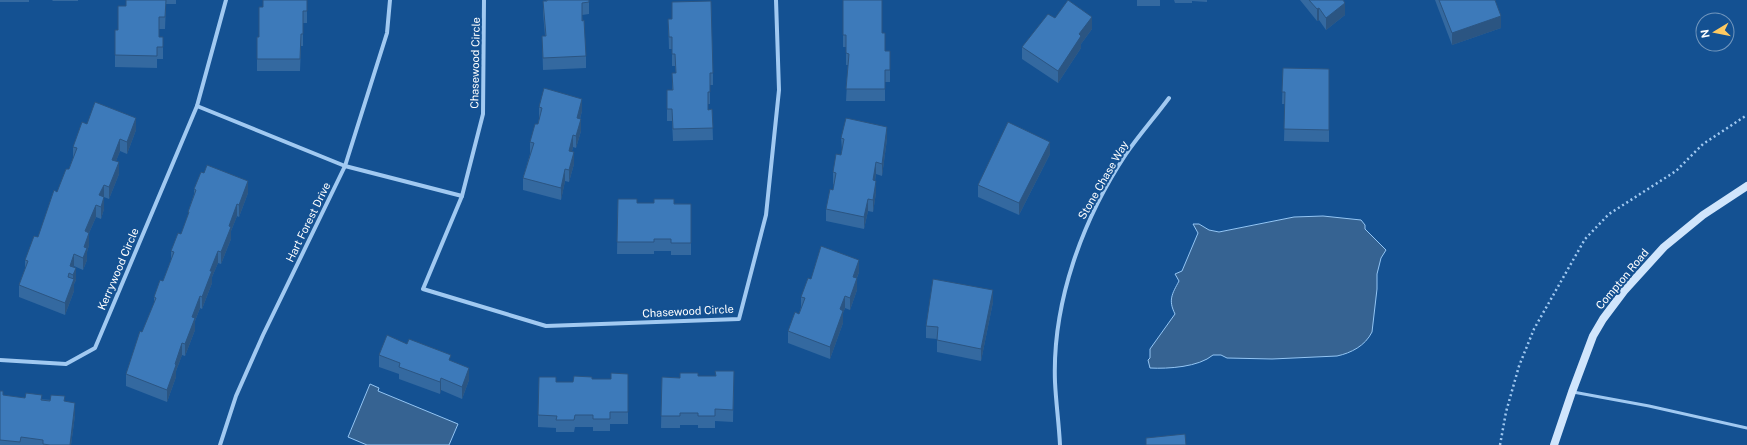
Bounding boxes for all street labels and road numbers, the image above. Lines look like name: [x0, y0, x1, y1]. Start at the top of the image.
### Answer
street label: Chasewood Circle: [468, 17, 482, 109]
street label: Stone Chase Way: [1076, 139, 1130, 221]
street label: Hart Forest Drive: [283, 180, 333, 264]
street label: Kerrywood Circle: [95, 226, 141, 312]
street label: Compton Road: [1593, 246, 1651, 312]
street label: Chasewood Circle: [642, 303, 734, 319]

